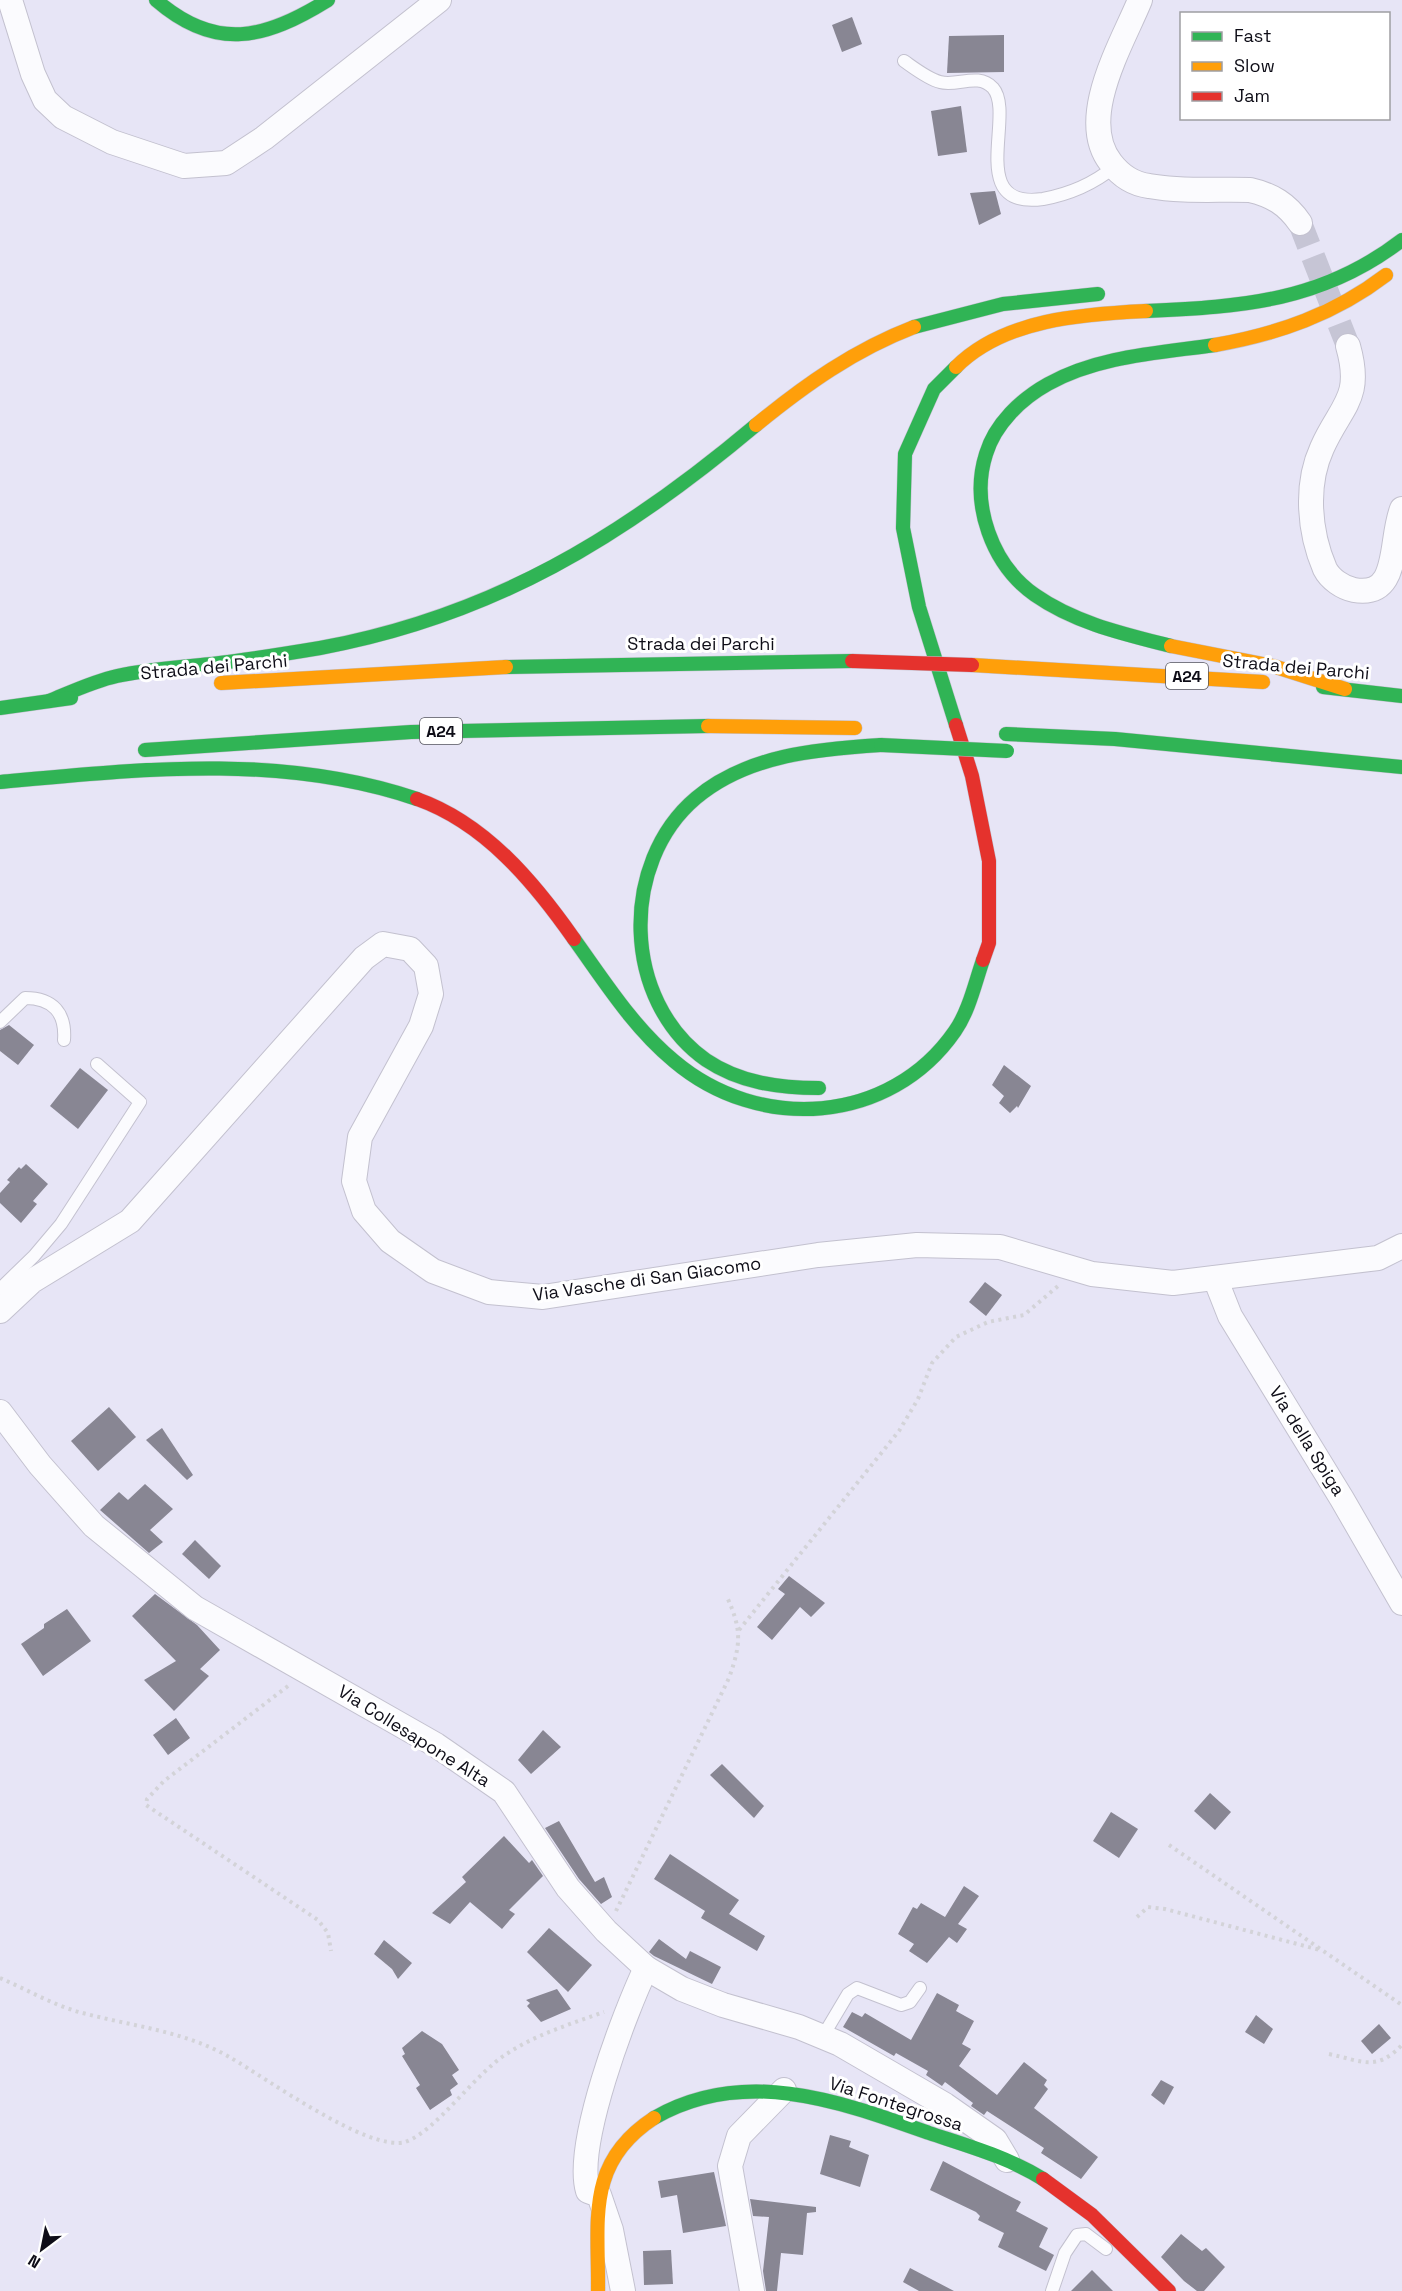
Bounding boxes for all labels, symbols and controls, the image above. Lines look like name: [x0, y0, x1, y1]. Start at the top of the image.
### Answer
legend: [1180, 12, 1390, 120]
text: Fast: [1234, 24, 1271, 47]
text: Slow: [1234, 54, 1275, 77]
text: Jam: [1234, 84, 1270, 107]
street label: Strada dei Parchi: [627, 632, 775, 655]
street label: Strada dei Parchi: [140, 649, 288, 684]
street label: Strada dei Parchi: [1222, 649, 1370, 684]
road number: A24: [1166, 663, 1208, 689]
road number: A24: [420, 718, 462, 744]
street label: Via Vasche di San Giacomo: [531, 1251, 763, 1306]
street label: Via della Spiga: [1264, 1381, 1350, 1500]
street label: Via Collesapone Alta: [334, 1679, 495, 1792]
street label: Via Fontegrossa: [826, 2071, 966, 2136]
north arrow: [12, 2219, 72, 2279]
text: N: [24, 2250, 44, 2273]

